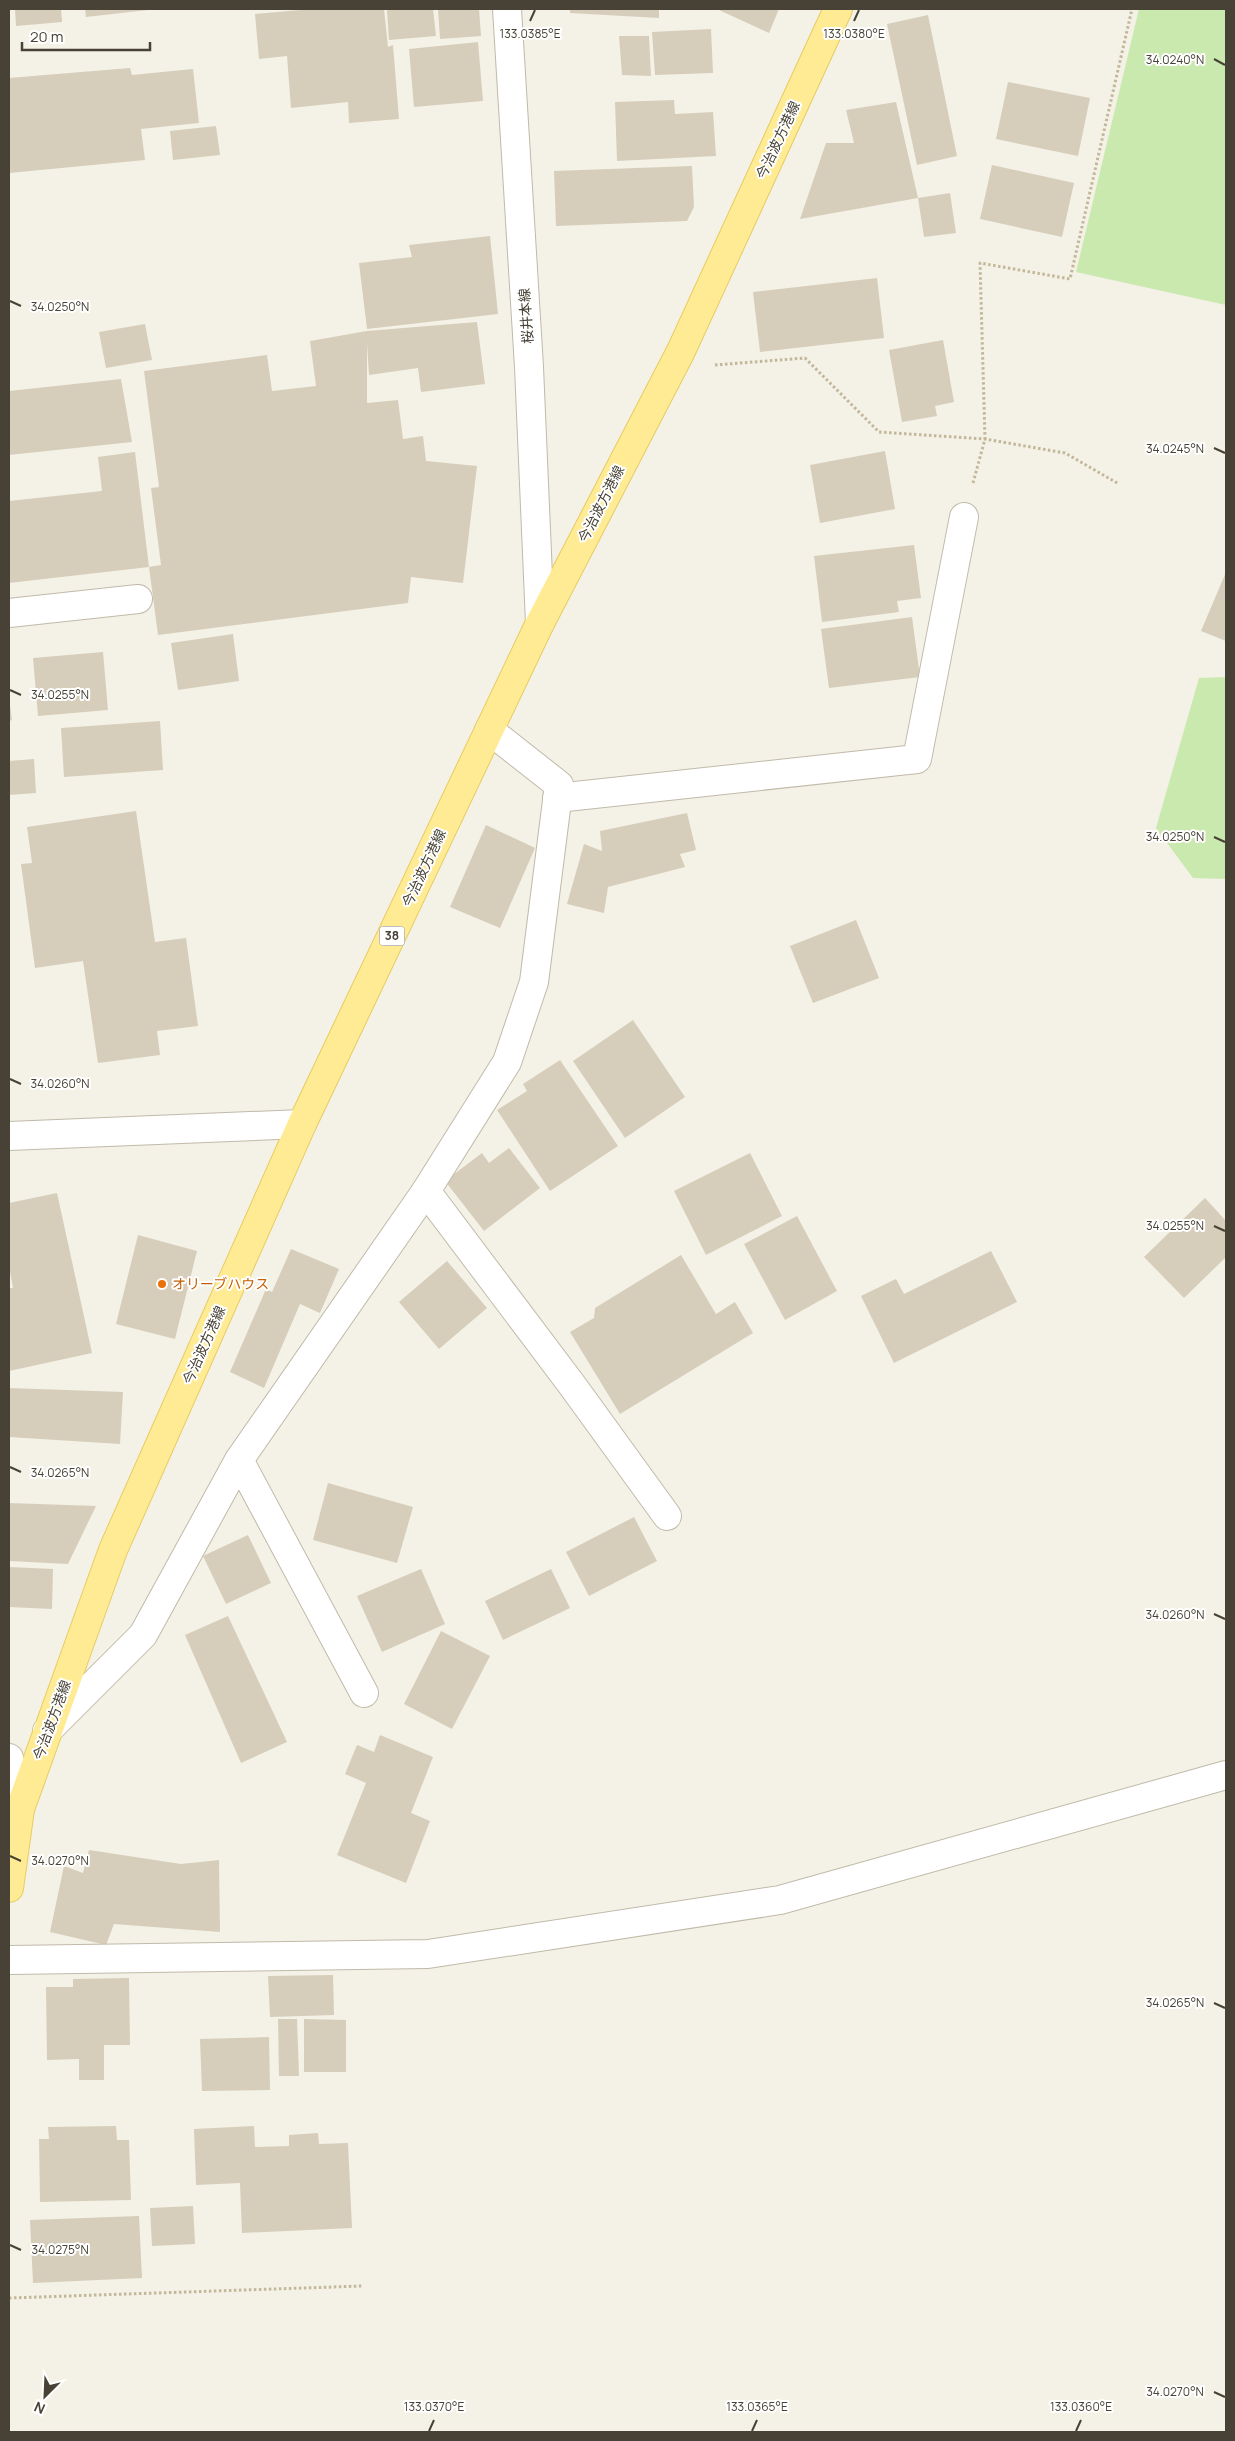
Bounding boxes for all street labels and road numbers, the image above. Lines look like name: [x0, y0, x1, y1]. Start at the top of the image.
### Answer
street label: 今治波方港線: [751, 98, 804, 182]
street label: 桜井本線: [514, 287, 537, 345]
street label: 今治波方港線: [573, 462, 628, 546]
street label: 今治波方港線: [397, 826, 450, 910]
road number: 38: [380, 926, 404, 946]
street label: 今治波方港線: [178, 1303, 229, 1387]
street label: 今治波方港線: [28, 1677, 75, 1763]

